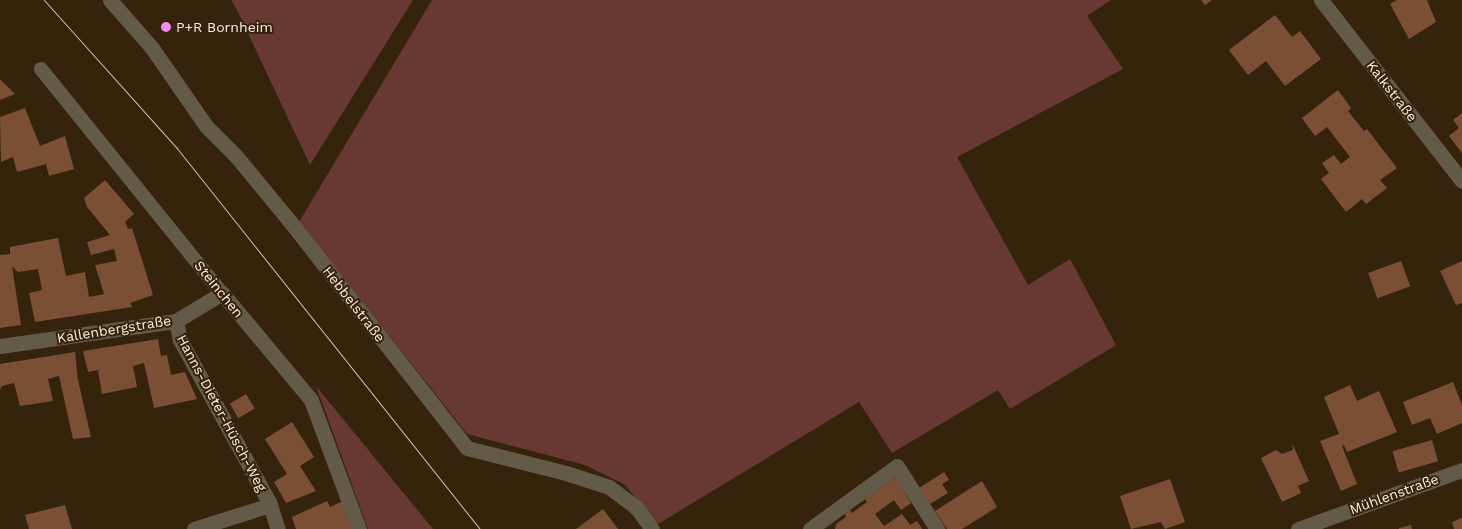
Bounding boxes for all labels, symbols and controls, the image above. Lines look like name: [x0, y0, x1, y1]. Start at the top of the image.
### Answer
place label: P+R Bornheim: [176, 19, 273, 35]
marker: P+R Bornheim: [160, 21, 172, 33]
street label: Kalkstraße: [1363, 57, 1421, 125]
street label: Steinchen: [191, 257, 247, 321]
street label: Hebbelstraße: [319, 263, 389, 345]
street label: Kallenbergstraße: [56, 312, 172, 346]
street label: Hanns-Dieter-Hüsch-Weg: [173, 332, 271, 494]
street label: Mühlenstraße: [1347, 470, 1441, 518]

